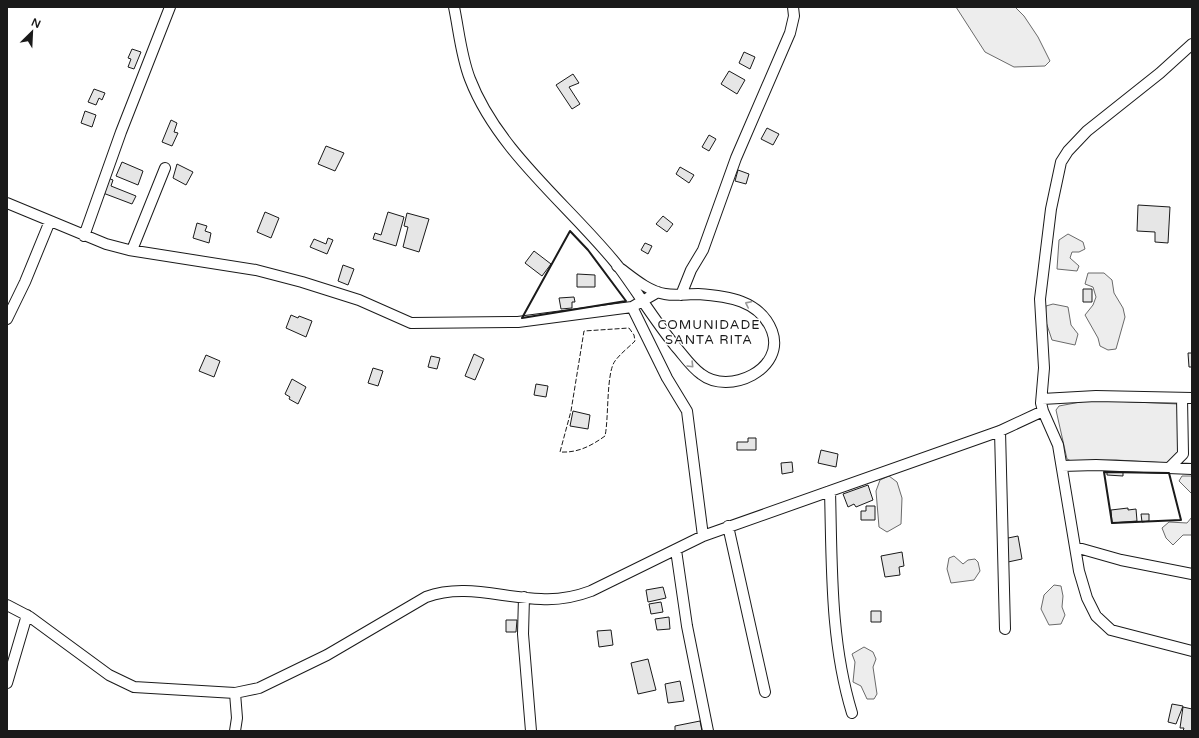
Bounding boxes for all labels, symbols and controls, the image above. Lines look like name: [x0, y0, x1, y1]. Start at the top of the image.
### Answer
north arrow: [12, 12, 52, 52]
text: N: [29, 16, 43, 31]
one-way arrow: [745, 301, 752, 309]
district label: COMUNIDADE SANTA RITA: [657, 317, 761, 348]
one-way arrow: [686, 360, 694, 368]

